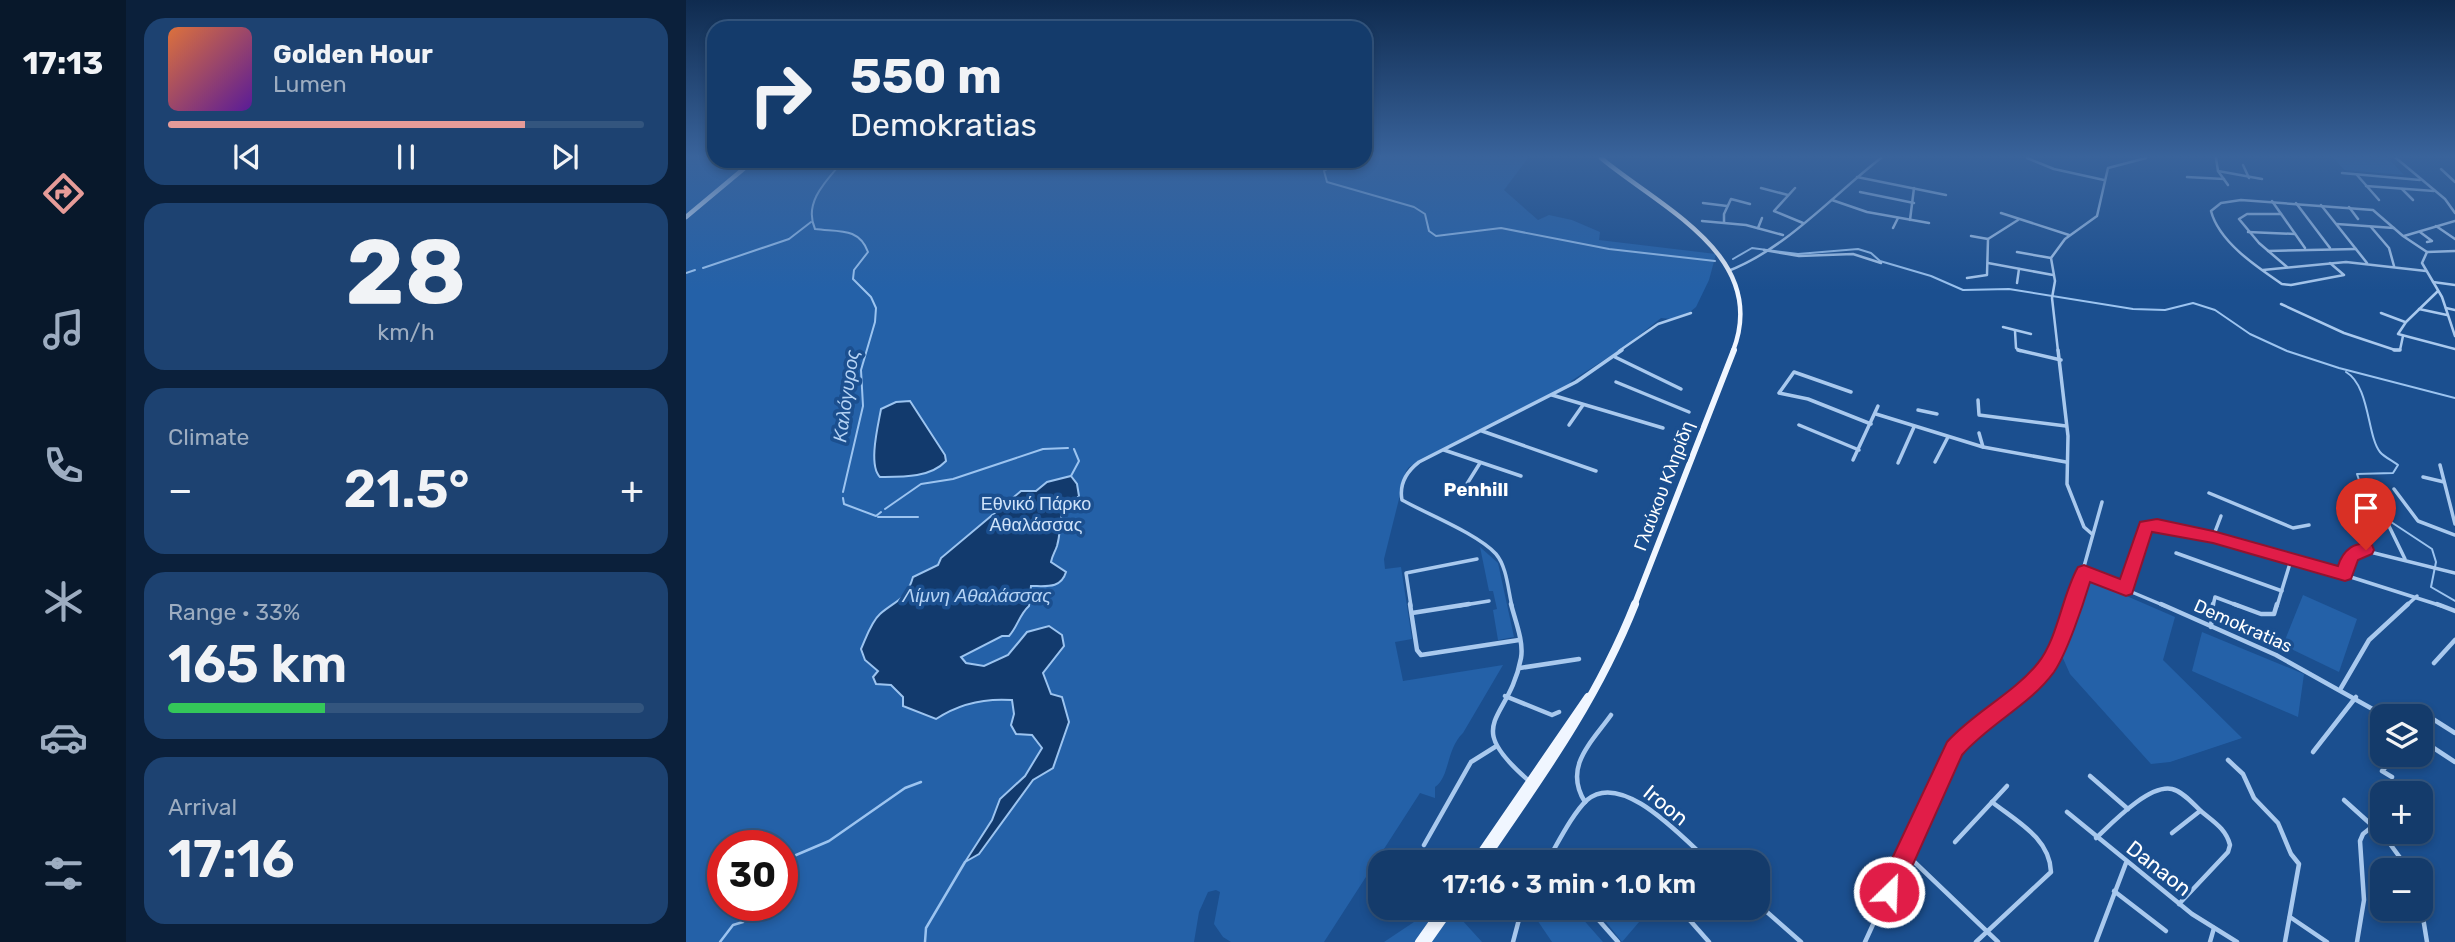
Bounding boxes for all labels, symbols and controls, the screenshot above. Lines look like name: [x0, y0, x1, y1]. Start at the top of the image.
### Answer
text: Golden Hour: [273, 39, 433, 70]
text: 17:13: [23, 44, 103, 82]
text: 550 m: [850, 47, 1002, 105]
icon: right: [735, 49, 826, 140]
text: Lumen: [273, 70, 347, 98]
text: Demokratias: [850, 106, 1037, 144]
icon: previous: [228, 138, 266, 176]
icon: pause: [387, 138, 425, 176]
icon: next: [546, 138, 584, 176]
icon: directions: [39, 169, 88, 218]
text: 28: [346, 218, 466, 326]
icon: music: [39, 305, 88, 354]
text: km/h: [377, 318, 435, 346]
water label: Καλόγυρος: [828, 347, 864, 444]
street label: Γλαύκου Κληρίδη: [1629, 418, 1699, 554]
text: Climate: [168, 423, 249, 451]
icon: phone: [39, 441, 88, 490]
text: 21.5°: [343, 458, 470, 520]
text: −: [168, 467, 193, 513]
text: +: [620, 467, 644, 513]
district label: Penhill: [1444, 478, 1508, 501]
pin: [2336, 478, 2396, 550]
icon: arrive: [2347, 489, 2385, 527]
park label: Εθνικό Πάρκο Αθαλάσσας: [981, 493, 1091, 536]
icon: climate: [39, 577, 88, 626]
water label: Λίμνη Αθαλάσσας: [902, 584, 1052, 607]
street label: Demokratias: [2190, 595, 2296, 657]
text: Range · 33%: [168, 598, 300, 626]
text: 165 km: [168, 633, 347, 695]
map controls: [2370, 704, 2433, 921]
button: layers: [2370, 704, 2433, 767]
icon: car: [39, 713, 88, 762]
street label: Iroon: [1639, 779, 1693, 831]
button: +: [2370, 781, 2433, 844]
text: Arrival: [168, 793, 237, 821]
text: 17:16: [168, 828, 295, 890]
speed limit sign: 30: [707, 830, 798, 921]
street label: Danaon: [2122, 835, 2196, 901]
icon: filters: [39, 849, 88, 898]
position arrow: [1852, 855, 1926, 929]
button: −: [2370, 858, 2433, 921]
text: 17:16 · 3 min · 1.0 km: [1442, 869, 1696, 900]

